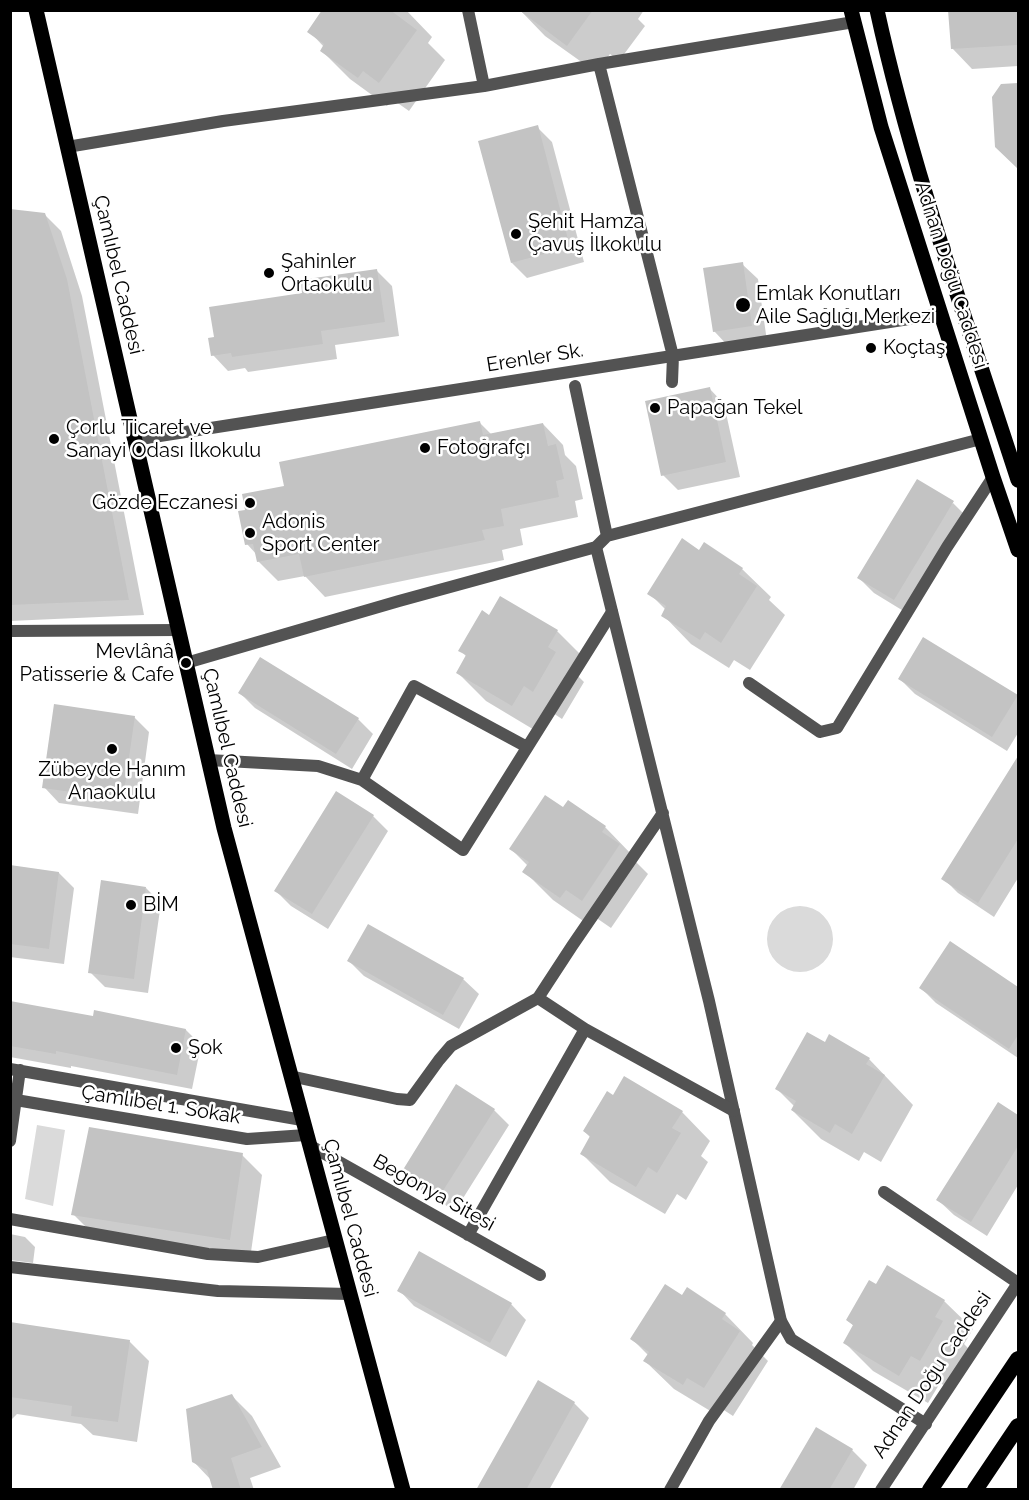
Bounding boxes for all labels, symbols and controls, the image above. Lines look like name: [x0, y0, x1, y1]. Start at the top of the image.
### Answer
street label: Adnan Doğu Caddesi: [909, 178, 993, 372]
street label: Çamlıbel Caddesi: [88, 193, 148, 357]
place label: Şehit Hamza Çavuş İlkokulu: [528, 210, 662, 257]
marker: Şehit Hamza Çavuş İlkokulu: [509, 227, 523, 241]
place label: Şahinler Ortaokulu: [281, 250, 372, 297]
marker: Şahinler Ortaokulu: [262, 266, 276, 280]
place label: Emlak Konutları Aile Sağlığı Merkezi: [756, 282, 935, 329]
marker: Emlak Konutları Aile Sağlığı Merkezi: [734, 296, 752, 314]
place label: Koçtaş: [883, 336, 945, 360]
street label: Erenler Sk.: [485, 338, 585, 378]
marker: Koçtaş: [864, 341, 878, 355]
place label: Papağan Tekel: [667, 396, 802, 420]
marker: Papağan Tekel: [648, 401, 662, 415]
place label: Çorlu Ticaret ve Sanayi Odası İlkokulu: [66, 416, 261, 463]
marker: Çorlu Ticaret ve Sanayi Odası İlkokulu: [47, 432, 61, 446]
place label: Fotoğrafçı: [437, 436, 530, 460]
marker: Fotoğrafçı: [418, 441, 432, 455]
place label: Gözde Eczanesi: [92, 491, 238, 515]
marker: Gözde Eczanesi: [243, 496, 257, 510]
place label: Adonis Sport Center: [262, 510, 380, 557]
marker: Adonis Sport Center: [243, 526, 257, 540]
place label: Mevlânâ Patisserie & Cafe: [20, 640, 174, 687]
marker: Mevlânâ Patisserie & Cafe: [179, 656, 193, 670]
street label: Çamlıbel Caddesi: [197, 666, 257, 830]
marker: Zübeyde Hanım Anaokulu: [105, 742, 119, 756]
place label: Zübeyde Hanım Anaokulu: [38, 758, 186, 805]
place label: BİM: [143, 893, 179, 917]
marker: BİM: [124, 898, 138, 912]
place label: Şok: [188, 1036, 223, 1060]
marker: Şok: [169, 1041, 183, 1055]
street label: Çamlıbel 1. Sokak: [80, 1081, 242, 1129]
street label: Çamlıbel Caddesi: [317, 1136, 383, 1300]
street label: Begonya Sitesi: [369, 1150, 499, 1236]
street label: Adnan Doğu Caddesi: [867, 1287, 997, 1463]

